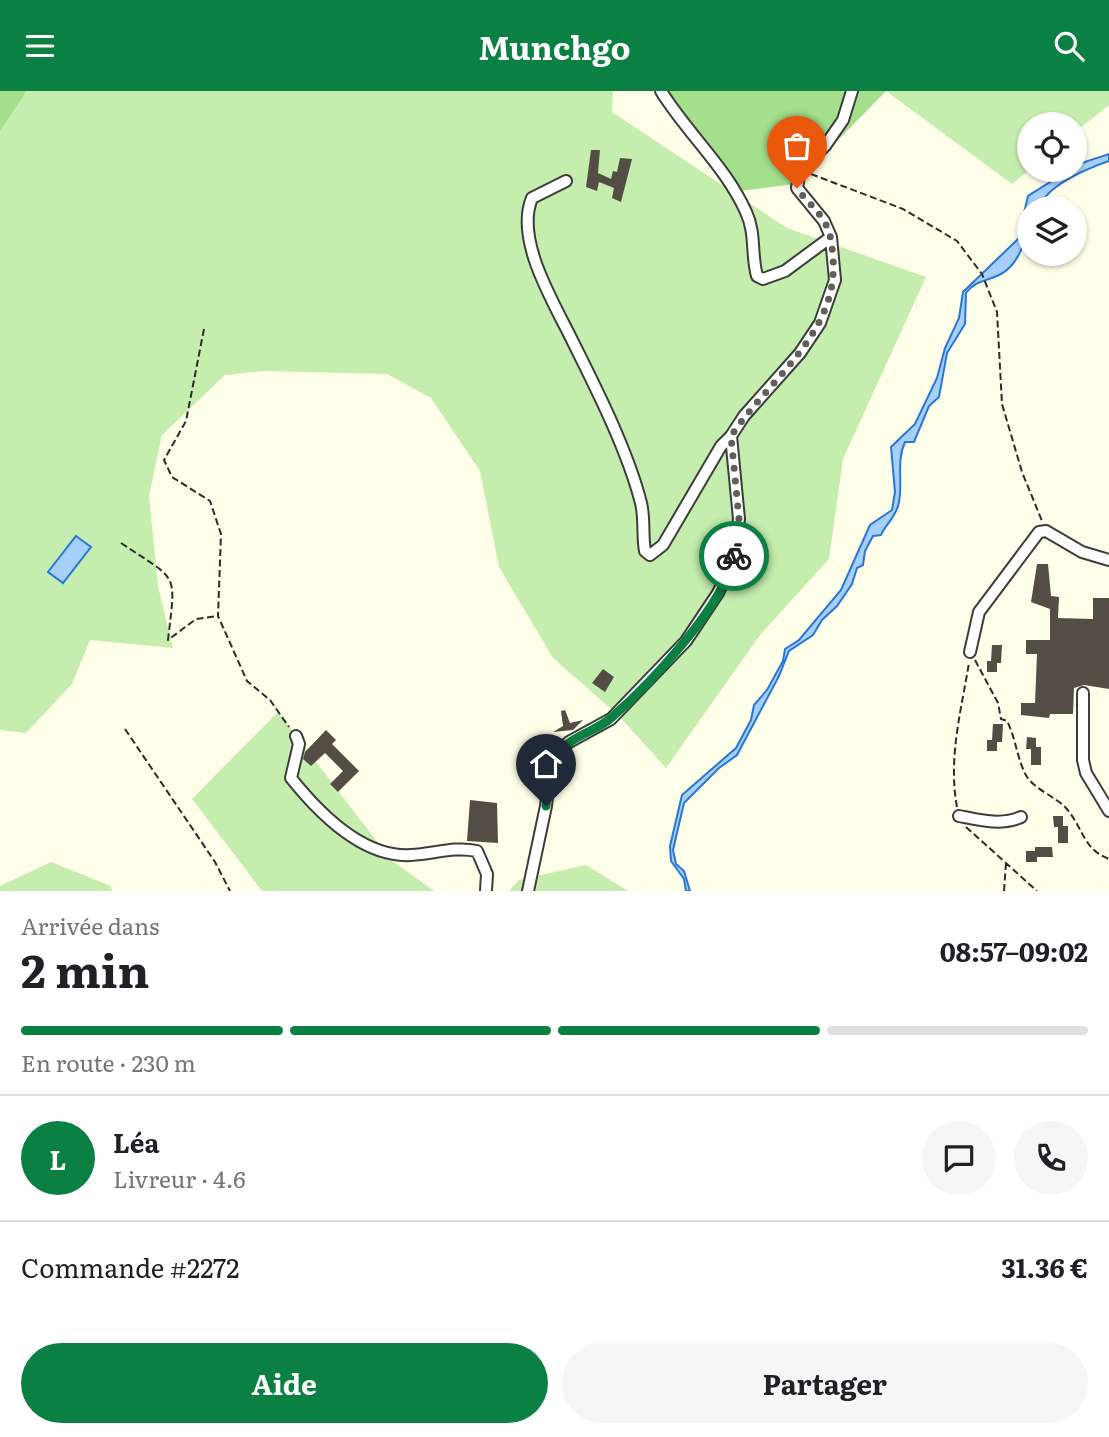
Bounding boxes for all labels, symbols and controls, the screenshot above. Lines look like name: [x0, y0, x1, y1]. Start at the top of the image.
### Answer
text: Munchgo: [478, 22, 631, 70]
icon: menu: [21, 27, 59, 65]
icon: search: [1050, 27, 1088, 65]
map controls: [1017, 112, 1087, 266]
button: locate: [1017, 112, 1087, 182]
pin: [767, 116, 827, 188]
icon: bag: [778, 127, 816, 165]
button: layers: [1017, 196, 1087, 266]
courier: [699, 521, 769, 591]
icon: bike: [715, 537, 753, 575]
pin: [516, 734, 576, 806]
icon: home: [527, 745, 565, 783]
text: Arrivée dans: [21, 908, 159, 942]
text: 08:57–09:02: [940, 931, 1088, 970]
text: 2 min: [21, 934, 150, 1002]
text: En route · 230 m: [21, 1045, 196, 1079]
button: chat: [922, 1121, 996, 1195]
button: phone: [1014, 1121, 1088, 1195]
text: Léa: [113, 1122, 160, 1161]
text: L: [50, 1139, 66, 1178]
text: Livreur · 4.6: [113, 1161, 246, 1195]
text: Commande #2272: [21, 1247, 239, 1286]
text: 31.36 €: [1001, 1247, 1088, 1286]
button: Aide: [21, 1343, 548, 1423]
button: Partager: [562, 1343, 1088, 1423]

